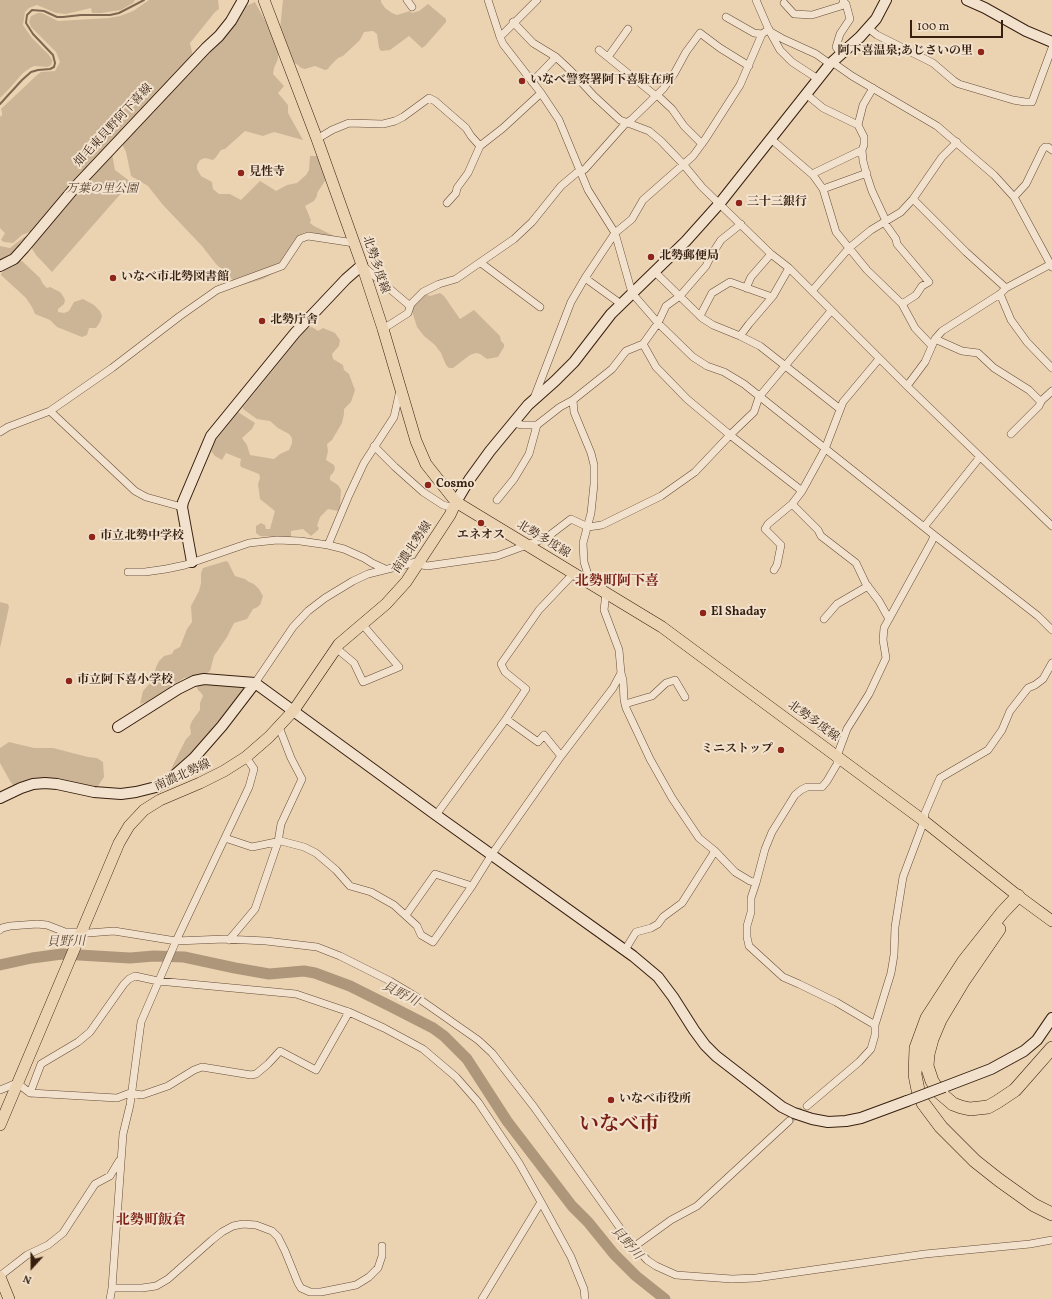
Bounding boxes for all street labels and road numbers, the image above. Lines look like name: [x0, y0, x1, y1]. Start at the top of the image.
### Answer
street label: 畑毛東貝野阿下喜線: [72, 82, 156, 170]
street label: 北勢多度線: [358, 234, 392, 296]
street label: 北勢多度線: [514, 518, 572, 562]
street label: 南濃北勢線: [390, 519, 436, 577]
street label: 北勢多度線: [784, 699, 842, 745]
street label: 南濃北勢線: [153, 757, 213, 795]

